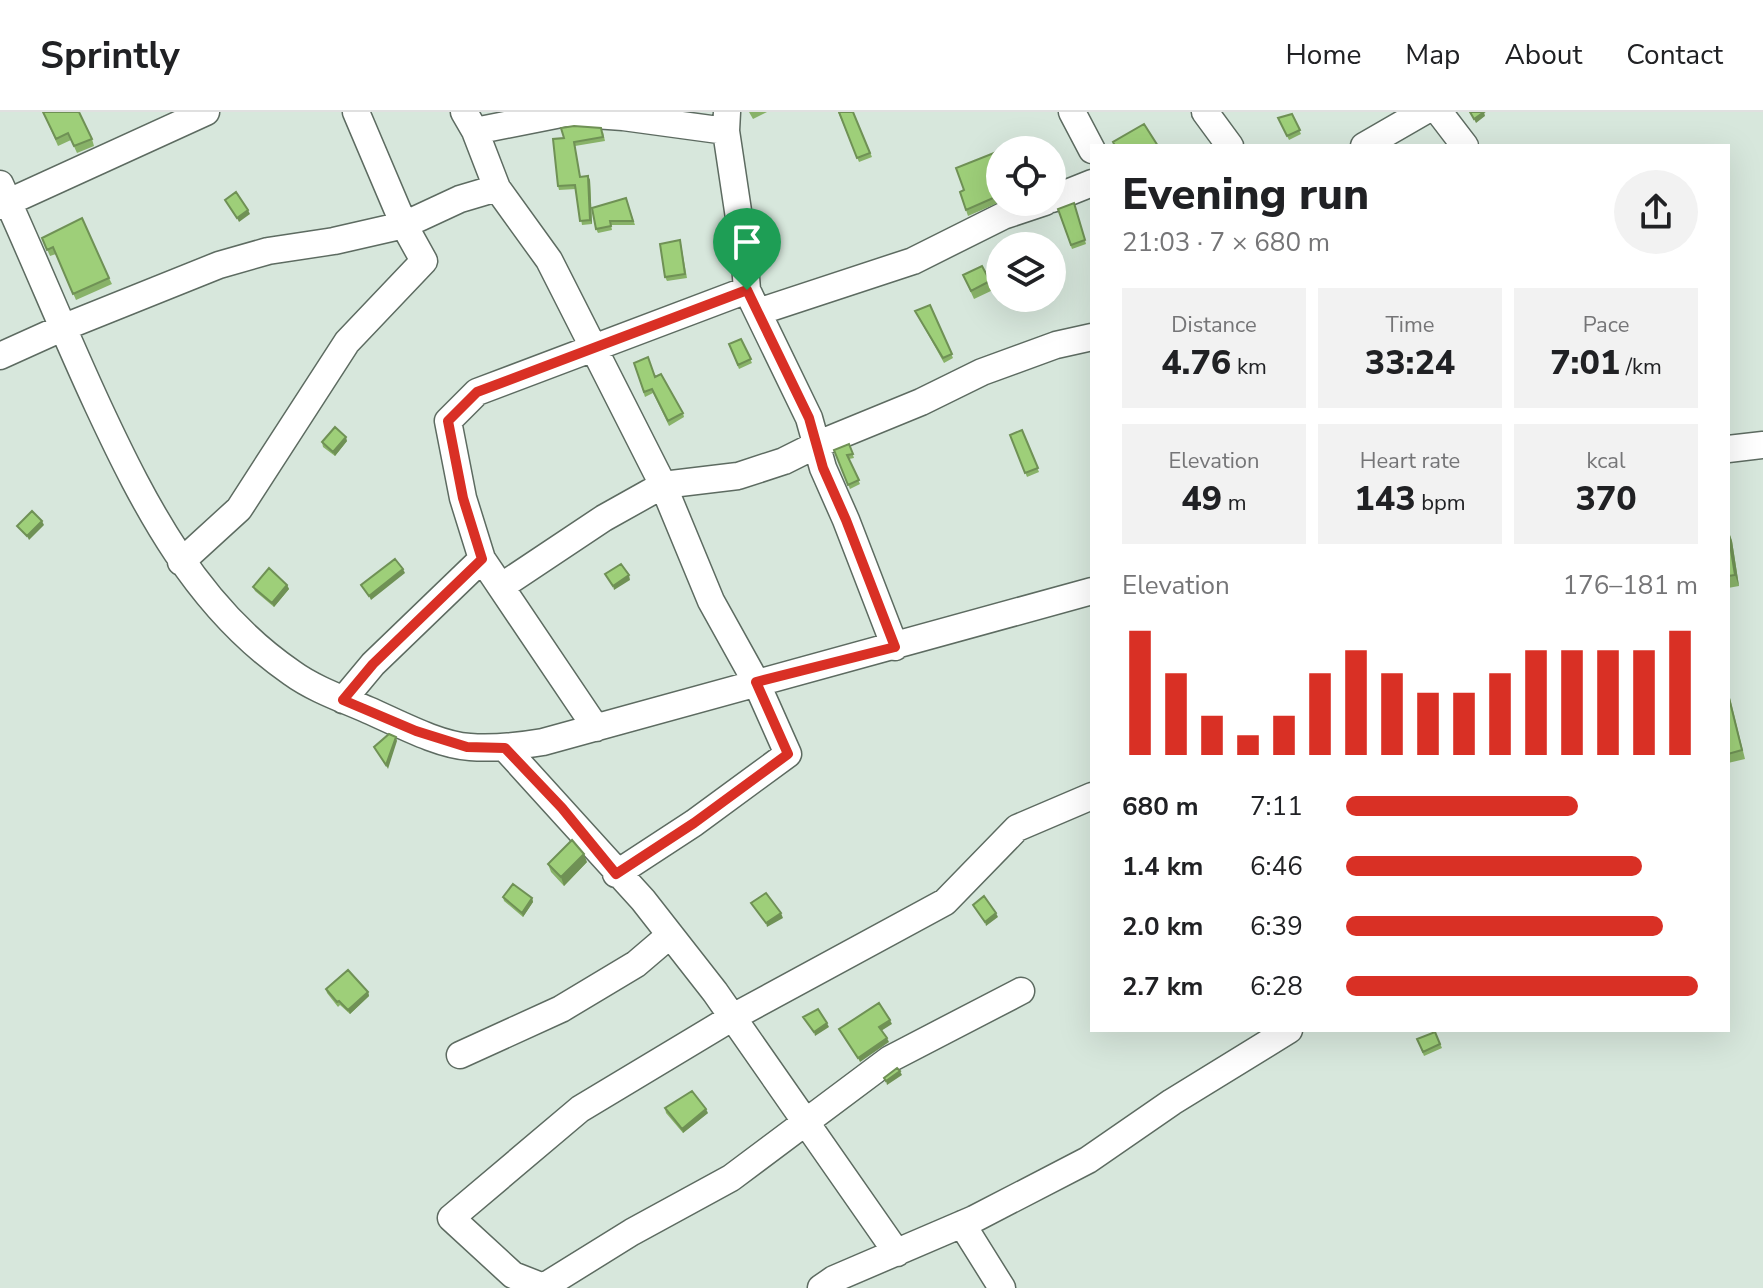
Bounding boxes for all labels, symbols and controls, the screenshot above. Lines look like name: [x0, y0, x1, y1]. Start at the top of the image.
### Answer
text: Sprintly: [40, 30, 180, 81]
text: Home: [1286, 36, 1361, 74]
text: Map: [1405, 36, 1460, 74]
text: About: [1504, 36, 1582, 74]
text: Contact: [1626, 36, 1723, 74]
map controls: [986, 136, 1066, 312]
button: locate: [986, 136, 1066, 216]
text: Evening run: [1122, 165, 1369, 225]
button: share: [1614, 170, 1698, 254]
pin: [713, 208, 781, 290]
icon: arrive: [725, 220, 769, 264]
text: 21:03 · 7 × 680 m: [1122, 225, 1330, 260]
button: layers: [986, 232, 1066, 312]
text: Distance: [1171, 310, 1257, 340]
text: Time: [1386, 310, 1434, 340]
text: Pace: [1583, 310, 1629, 340]
text: 4.76: [1161, 340, 1231, 386]
text: 33:24: [1365, 340, 1455, 386]
text: 7:01: [1550, 340, 1620, 386]
text: km: [1231, 352, 1267, 382]
text: /km: [1620, 352, 1662, 382]
text: Elevation: [1168, 446, 1260, 476]
text: Heart rate: [1360, 446, 1460, 476]
text: kcal: [1587, 446, 1626, 476]
text: 49: [1181, 476, 1222, 522]
text: 143: [1354, 476, 1416, 522]
text: 370: [1575, 476, 1637, 522]
text: m: [1222, 488, 1247, 518]
text: bpm: [1416, 488, 1466, 518]
text: Elevation: [1122, 568, 1230, 603]
text: 176–181 m: [1562, 568, 1698, 603]
text: 680 m: [1122, 789, 1199, 824]
text: 7:11: [1250, 789, 1303, 824]
text: 1.4 km: [1122, 849, 1203, 884]
text: 6:46: [1250, 849, 1303, 884]
text: 2.0 km: [1122, 909, 1203, 944]
text: 6:39: [1250, 909, 1303, 944]
text: 2.7 km: [1122, 969, 1203, 1004]
text: 6:28: [1250, 969, 1303, 1004]

